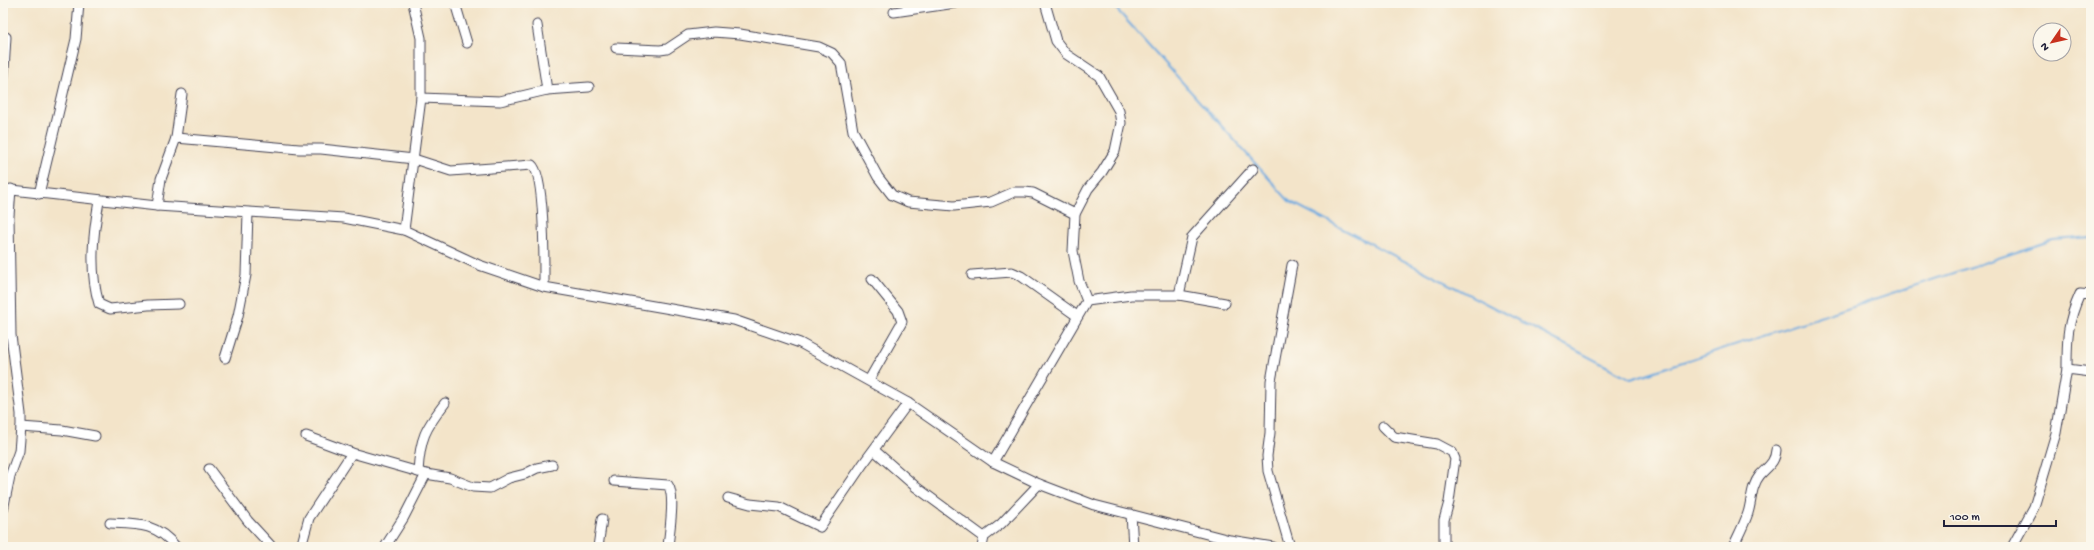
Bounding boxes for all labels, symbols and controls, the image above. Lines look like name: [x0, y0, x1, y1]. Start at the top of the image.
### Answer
north arrow: [2032, 22, 2072, 62]
text: N: [2038, 40, 2052, 53]
scale bar: [1944, 502, 2056, 528]
text: 100 m: [1949, 511, 1980, 525]

